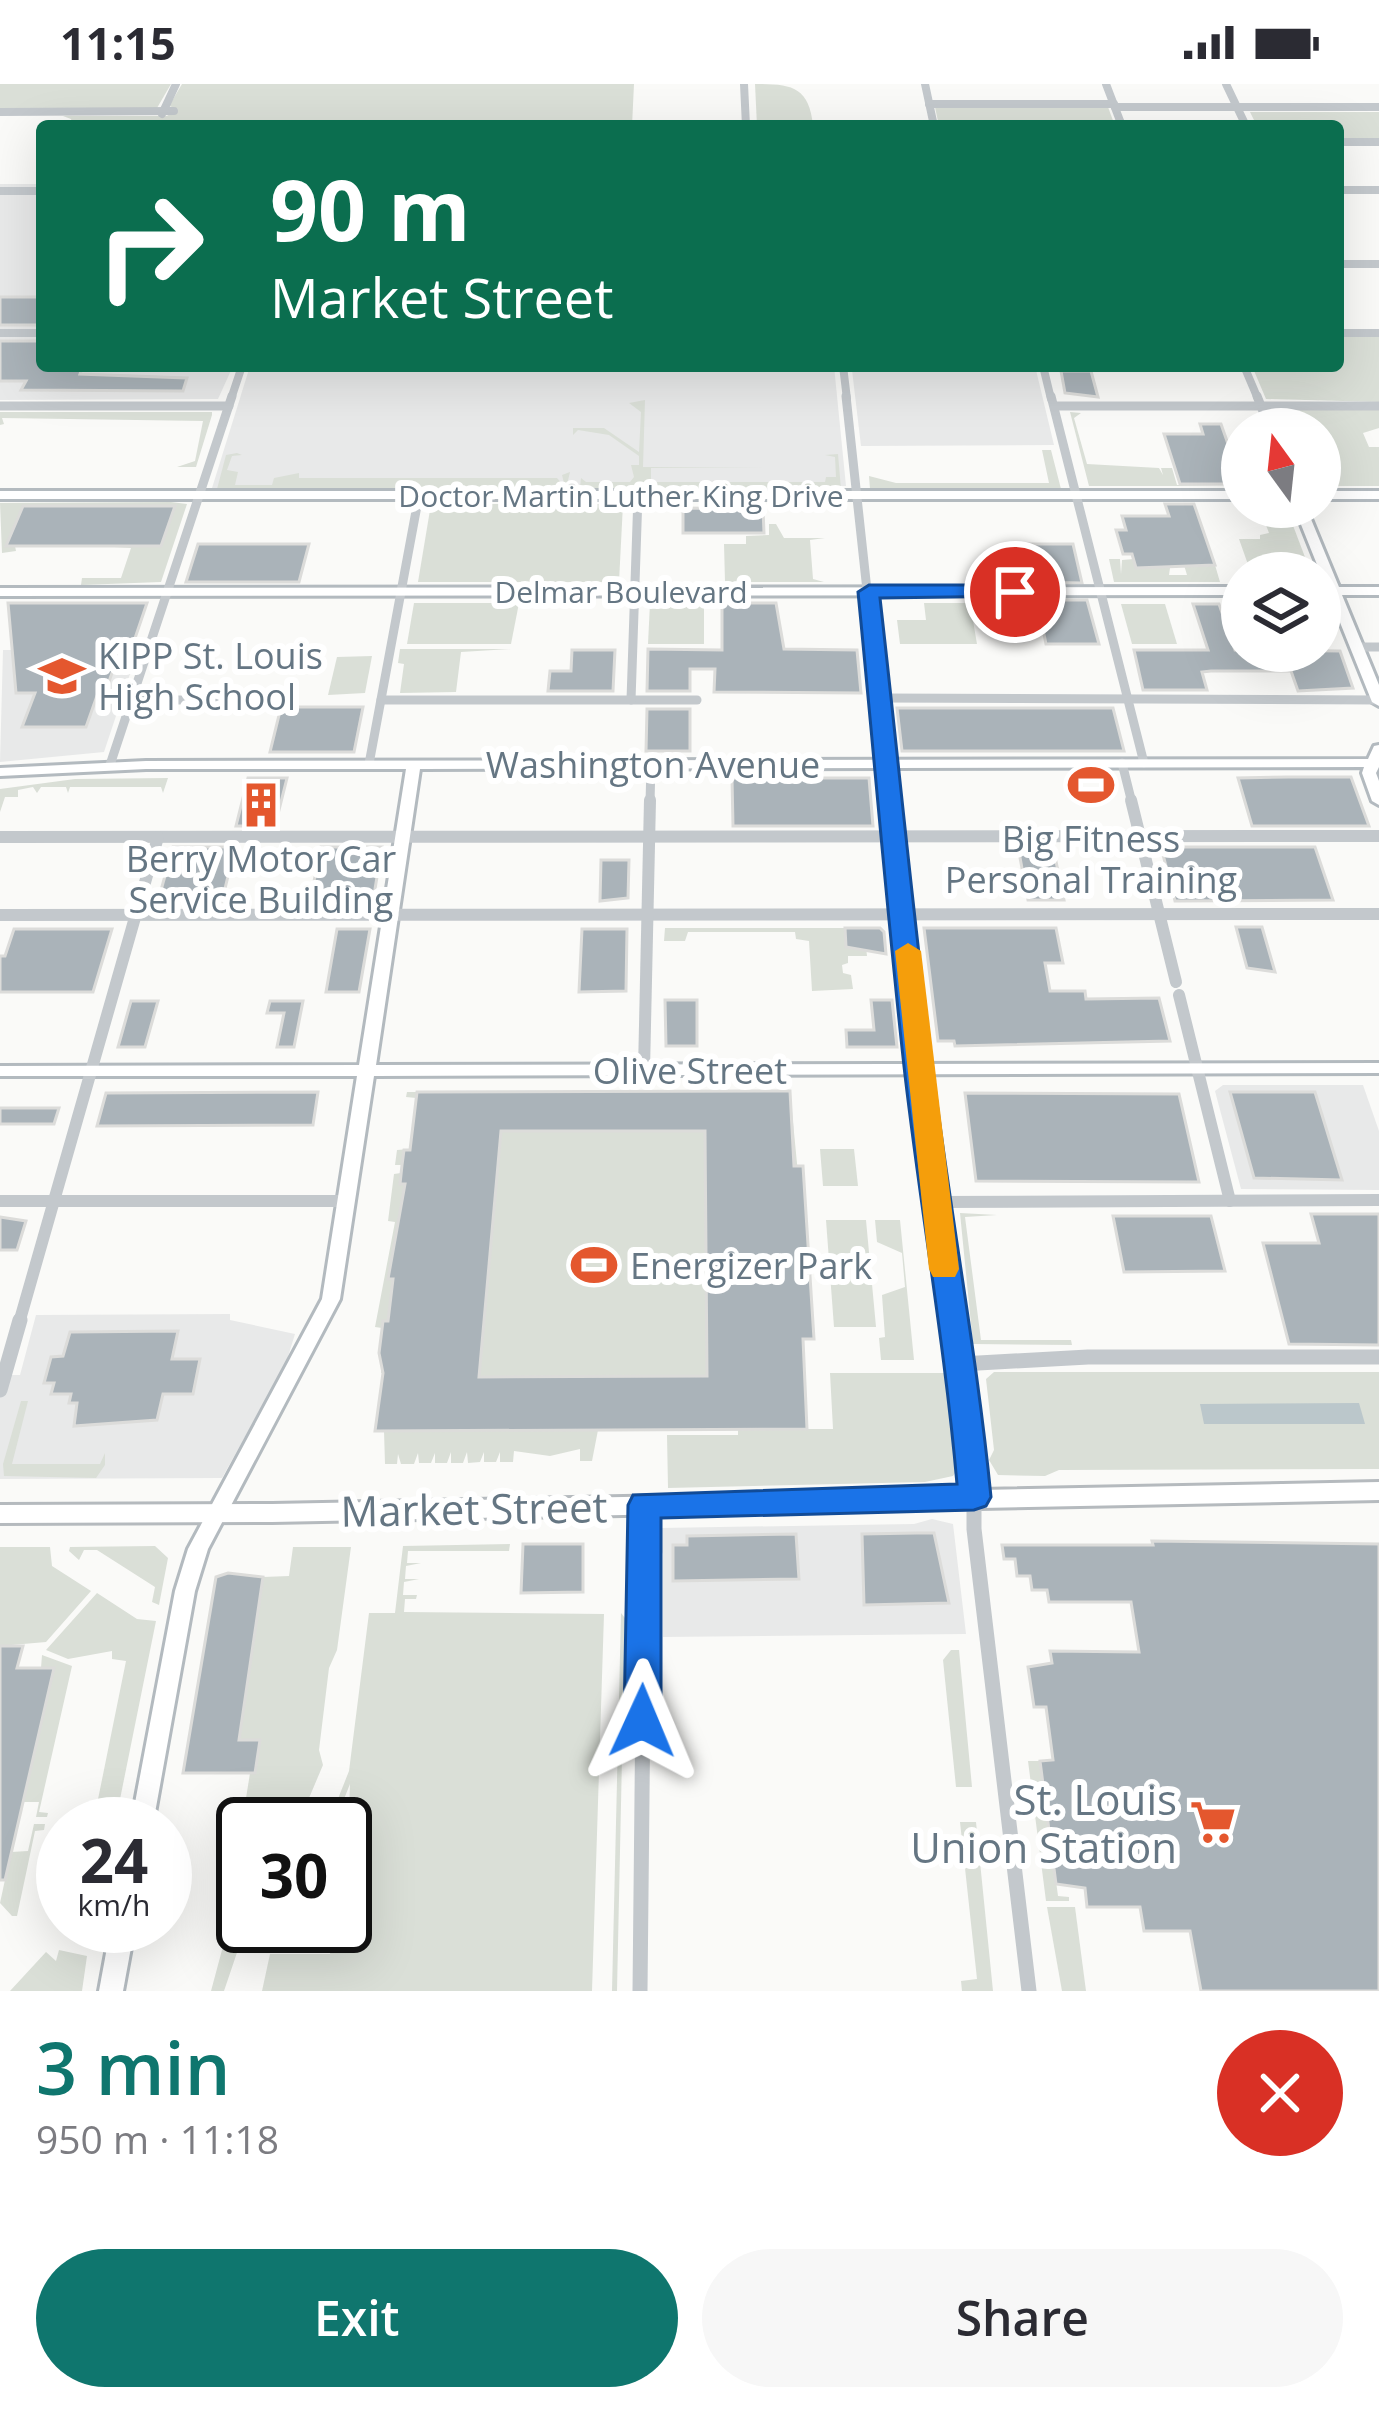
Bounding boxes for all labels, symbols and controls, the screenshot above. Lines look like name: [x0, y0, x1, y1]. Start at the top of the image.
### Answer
text: 11:15: [60, 12, 176, 73]
text: 90 m: [270, 151, 470, 266]
icon: right: [72, 168, 228, 324]
text: Market Street: [270, 260, 613, 334]
north arrow: [1221, 408, 1341, 528]
map controls: [1221, 408, 1341, 672]
street label: Doctor Martin Luther King Drive: [398, 475, 844, 516]
pin: [964, 541, 1066, 643]
button: layers: [1221, 552, 1341, 672]
icon: arrive: [982, 559, 1048, 625]
street label: Delmar Boulevard: [494, 571, 748, 612]
place label: KIPP St. Louis High School: [98, 631, 323, 721]
school or university icon: KIPP St. Louis High School: [37, 651, 87, 701]
street label: Washington Avenue: [486, 740, 820, 789]
sports icon: Big Fitness Personal Training: [1066, 760, 1116, 810]
building icon: Berry Motor Car Service Building: [236, 780, 286, 830]
place label: Big Fitness Personal Training: [945, 814, 1237, 904]
place label: Berry Motor Car Service Building: [126, 834, 396, 924]
street label: Olive Street: [593, 1046, 787, 1095]
sports icon: Energizer Park: [569, 1240, 619, 1290]
place label: Energizer Park: [630, 1241, 872, 1290]
street label: Market Street: [340, 1477, 608, 1539]
position arrow: [579, 1658, 705, 1784]
place label: St. Louis Union Station: [910, 1770, 1177, 1875]
speed limit sign: 30: [216, 1797, 372, 1953]
supermarket icon: St. Louis Union Station: [1188, 1797, 1238, 1847]
text: 24: [80, 1819, 148, 1901]
text: km/h: [78, 1884, 150, 1925]
text: 3 min: [36, 2018, 230, 2116]
button: close: [1217, 2030, 1343, 2156]
text: 950 m · 11:18: [36, 2112, 279, 2165]
button: Exit: [36, 2249, 678, 2387]
button: Share: [702, 2249, 1343, 2387]

